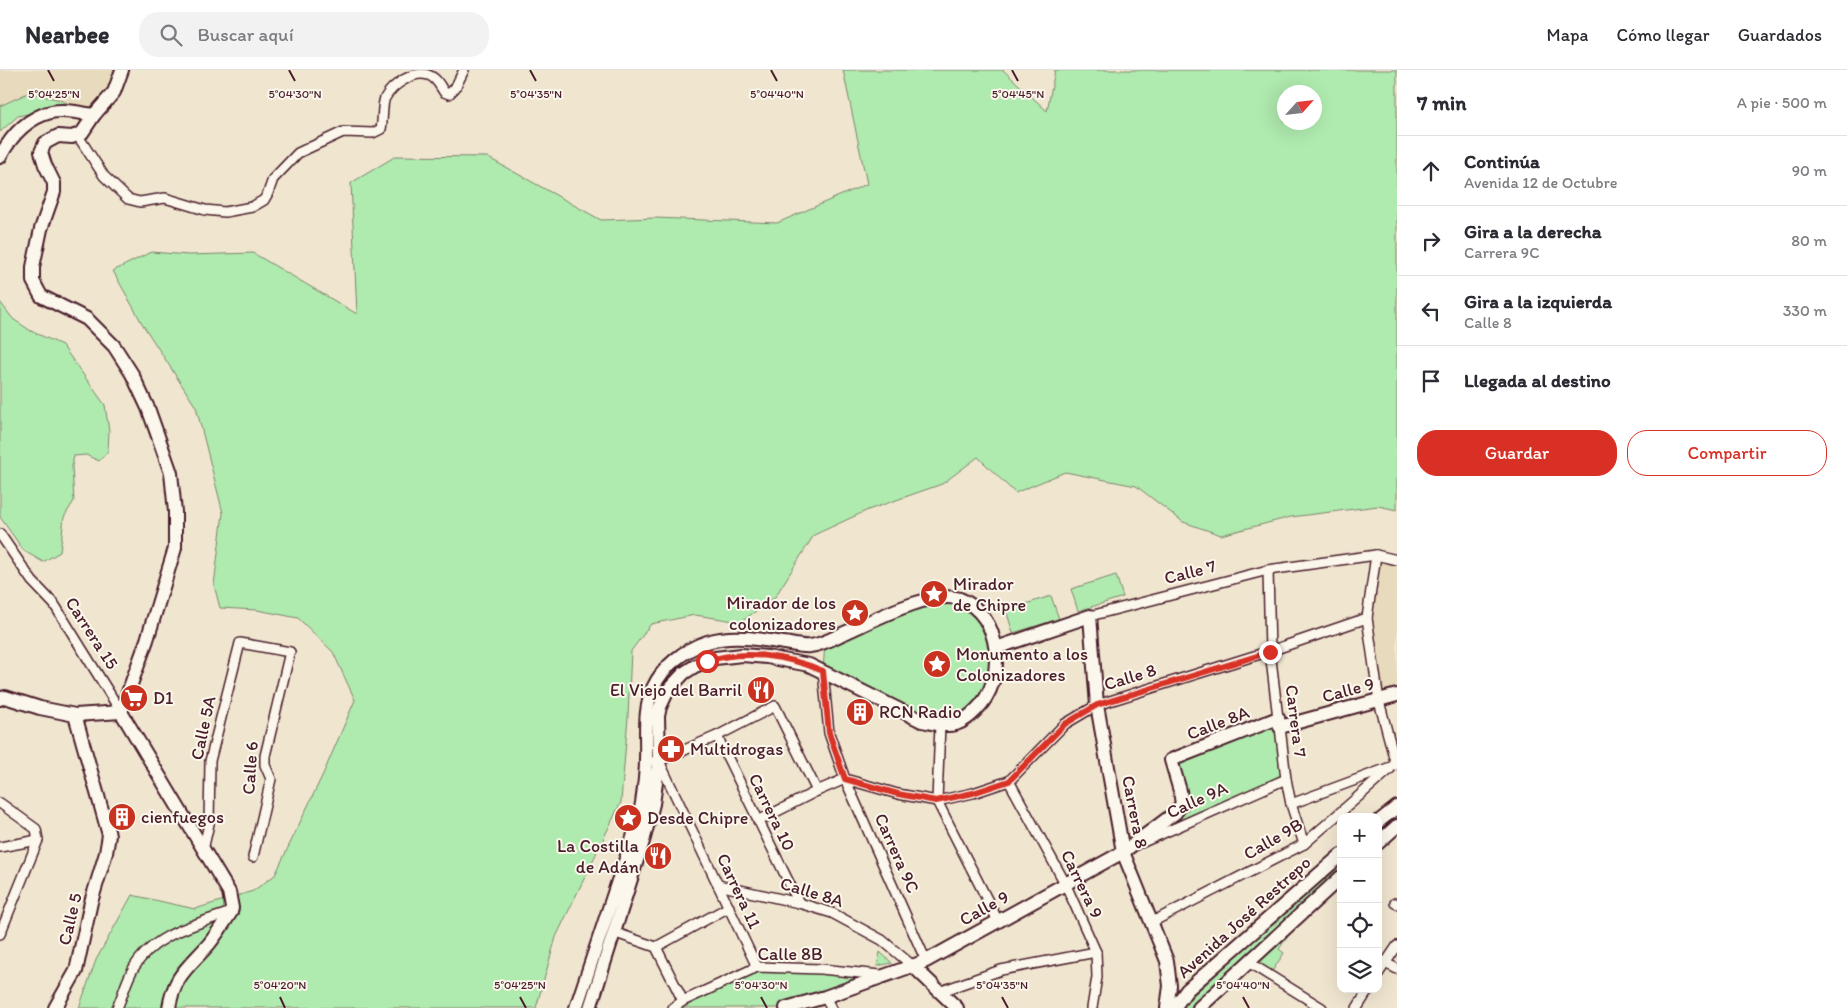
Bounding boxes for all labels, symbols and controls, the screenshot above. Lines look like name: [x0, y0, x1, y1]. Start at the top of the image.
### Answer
search box: [139, 12, 489, 57]
text: Nearbee: [25, 20, 109, 49]
icon: search: [157, 21, 185, 49]
text: Buscar aquí: [197, 23, 294, 46]
text: Mapa: [1547, 24, 1588, 46]
text: Cómo llegar: [1616, 24, 1710, 46]
text: Guardados: [1738, 24, 1822, 46]
north arrow: [1277, 85, 1322, 130]
text: 5°04'25"N: [28, 87, 80, 101]
text: 5°04'30"N: [268, 87, 322, 101]
text: 5°04'35"N: [510, 87, 562, 101]
text: 5°04'40"N: [750, 87, 804, 101]
text: 5°04'45"N: [992, 87, 1044, 101]
text: 7 min: [1417, 90, 1466, 115]
text: A pie · 500 m: [1737, 93, 1827, 112]
text: Continúa: [1464, 150, 1540, 173]
icon: ahead: [1417, 157, 1445, 185]
text: 90 m: [1792, 161, 1827, 180]
text: Avenida 12 de Octubre: [1464, 173, 1617, 192]
text: Gira a la derecha: [1464, 220, 1602, 243]
icon: right: [1417, 227, 1445, 255]
text: 80 m: [1791, 231, 1827, 250]
text: Carrera 9C: [1464, 243, 1540, 262]
text: Gira a la izquierda: [1464, 290, 1612, 313]
icon: left: [1417, 297, 1445, 325]
text: 330 m: [1783, 301, 1827, 320]
text: Calle 8: [1464, 313, 1512, 332]
icon: arrive: [1417, 367, 1445, 395]
text: Llegada al destino: [1464, 369, 1611, 392]
button: Guardar: [1417, 430, 1617, 476]
button: Compartir: [1627, 430, 1827, 476]
street label: Calle 7: [1162, 555, 1218, 589]
place label: Mirador de Chipre: [953, 573, 1026, 616]
place icon: Mirador de Chipre: [919, 579, 949, 609]
place label: Mirador de los colonizadores: [726, 592, 836, 635]
street label: Carrera 15: [61, 593, 123, 673]
place icon: Mirador de los colonizadores: [840, 598, 870, 628]
route end: [1259, 641, 1282, 664]
place label: Monumento a los Colonizadores: [956, 643, 1088, 686]
place icon: Monumento a los Colonizadores: [922, 649, 952, 679]
route start: [696, 650, 719, 673]
street label: Calle 8: [1101, 659, 1159, 695]
street label: Calle 9: [1319, 672, 1377, 708]
restaurant icon: El Viejo del Barril: [746, 675, 776, 705]
place label: El Viejo del Barril: [610, 679, 742, 701]
supermarket icon: D1: [119, 683, 149, 713]
street label: Carrera 7: [1281, 683, 1311, 759]
place label: D1: [153, 687, 173, 709]
street label: Calle 5A: [186, 694, 221, 762]
building icon: RCN Radio: [845, 697, 875, 727]
place label: RCN Radio: [879, 701, 962, 723]
street label: Calle 8A: [1184, 701, 1253, 745]
pharmacy icon: Multidrogas: [656, 734, 686, 764]
place label: Multidrogas: [690, 738, 783, 760]
street label: Calle 6: [237, 741, 263, 795]
street label: Carrera 10: [744, 770, 800, 854]
street label: Carrera 8: [1117, 774, 1153, 850]
street label: Calle 9A: [1163, 777, 1231, 823]
building icon: cienfuegos: [107, 802, 137, 832]
place icon: Desde Chipre: [613, 803, 643, 833]
place label: cienfuegos: [141, 806, 224, 828]
place label: Desde Chipre: [647, 807, 748, 829]
street label: Carrera 9C: [870, 810, 924, 896]
street label: Calle 9B: [1239, 813, 1307, 865]
map controls: [1337, 813, 1382, 993]
button: +: [1337, 813, 1382, 858]
place label: La Costilla de Adán: [557, 835, 640, 878]
restaurant icon: La Costilla de Adán: [643, 841, 673, 871]
street label: Carrera 9: [1056, 846, 1108, 922]
street label: Carrera 11: [712, 850, 766, 932]
street label: Avenida José Restrepo: [1173, 851, 1315, 983]
button: −: [1337, 858, 1382, 903]
street label: Calle 8A: [778, 872, 847, 912]
street label: Calle 9: [955, 885, 1013, 931]
street label: Calle 5: [53, 891, 87, 947]
button: locate: [1337, 903, 1382, 948]
street label: Calle 8B: [757, 943, 823, 965]
button: layers: [1337, 948, 1382, 993]
text: 5°04'20"N: [254, 978, 306, 992]
text: 5°04'25"N: [494, 978, 546, 992]
text: 5°04'30"N: [734, 978, 788, 992]
text: 5°04'35"N: [976, 978, 1028, 992]
text: 5°04'40"N: [1216, 978, 1270, 992]

